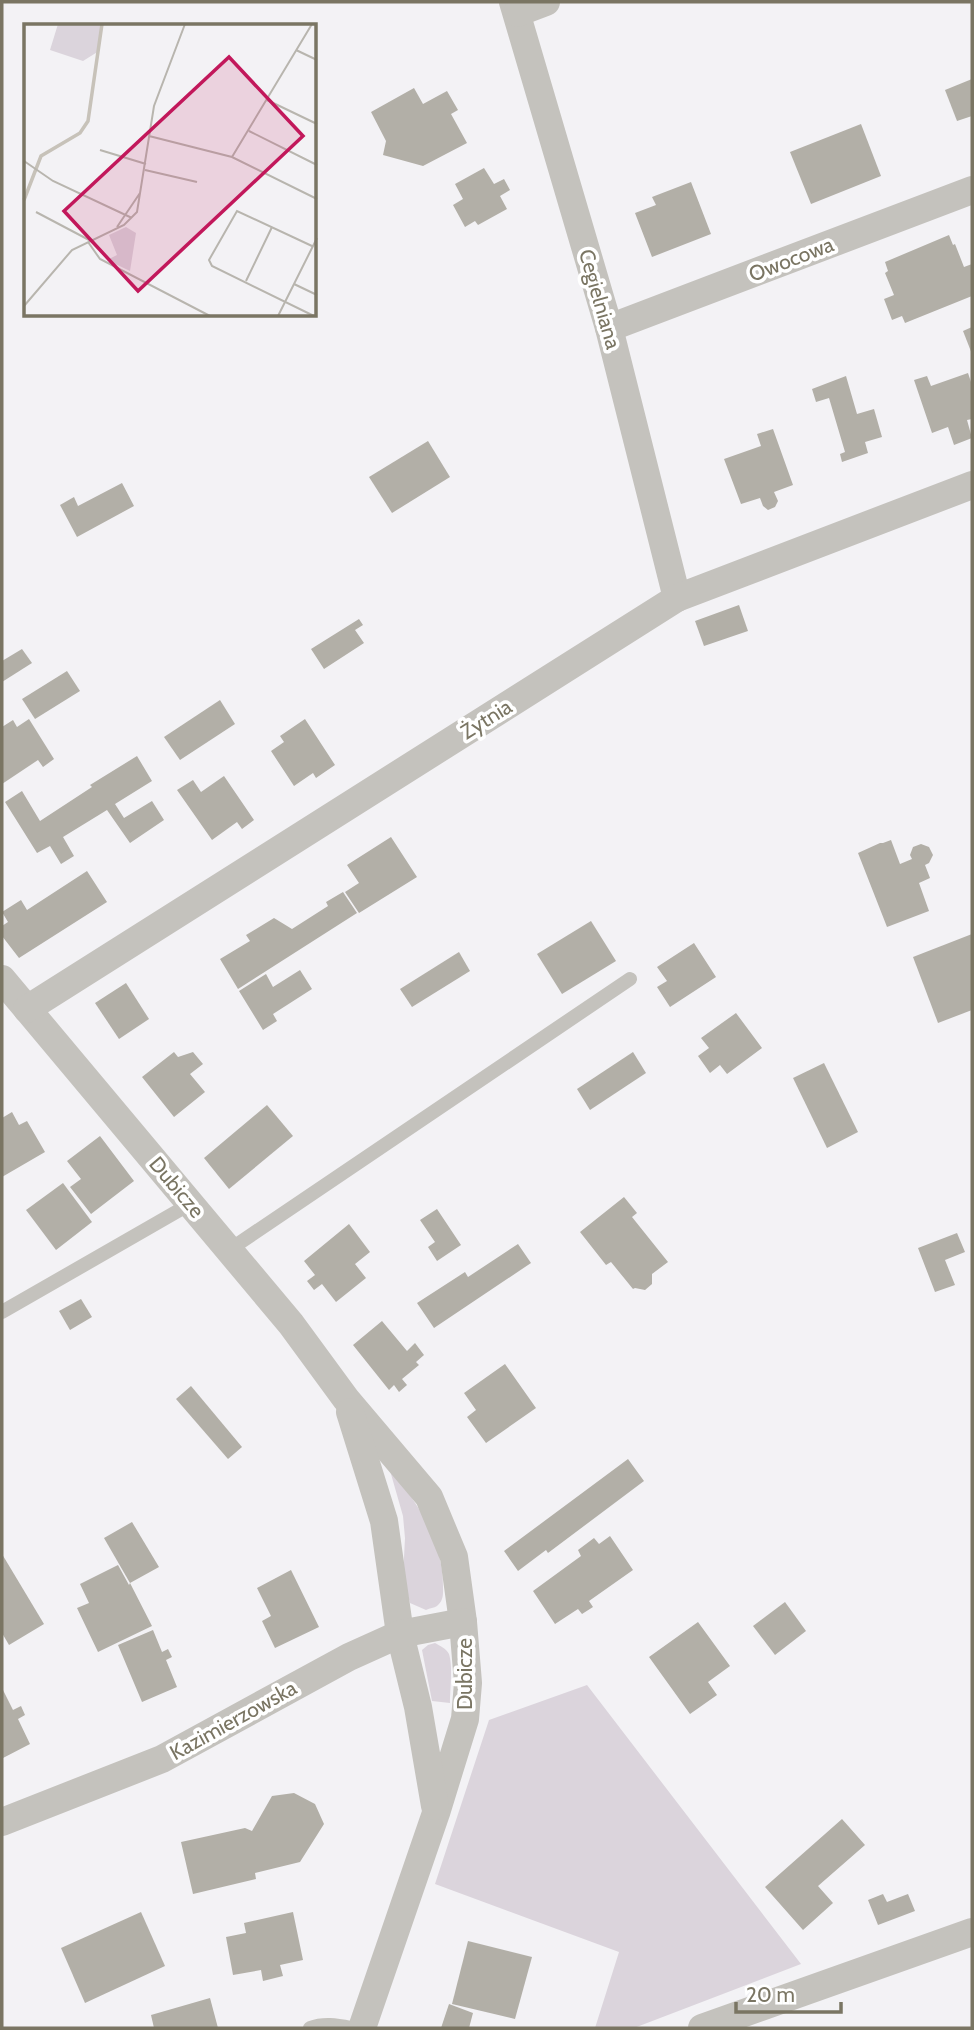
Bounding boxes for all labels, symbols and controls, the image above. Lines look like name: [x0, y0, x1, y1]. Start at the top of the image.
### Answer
inset map: [24, 24, 317, 317]
street label: Owocowa: [745, 231, 837, 287]
street label: Cegielniana: [574, 246, 626, 352]
street label: Żytnia: [456, 694, 516, 744]
street label: Dubicze: [144, 1151, 210, 1223]
street label: Dubicze: [452, 1638, 477, 1710]
street label: Kazimierzowska: [165, 1675, 301, 1765]
scale bar: [736, 1970, 841, 2014]
text: 20 m: [746, 1982, 795, 2007]

